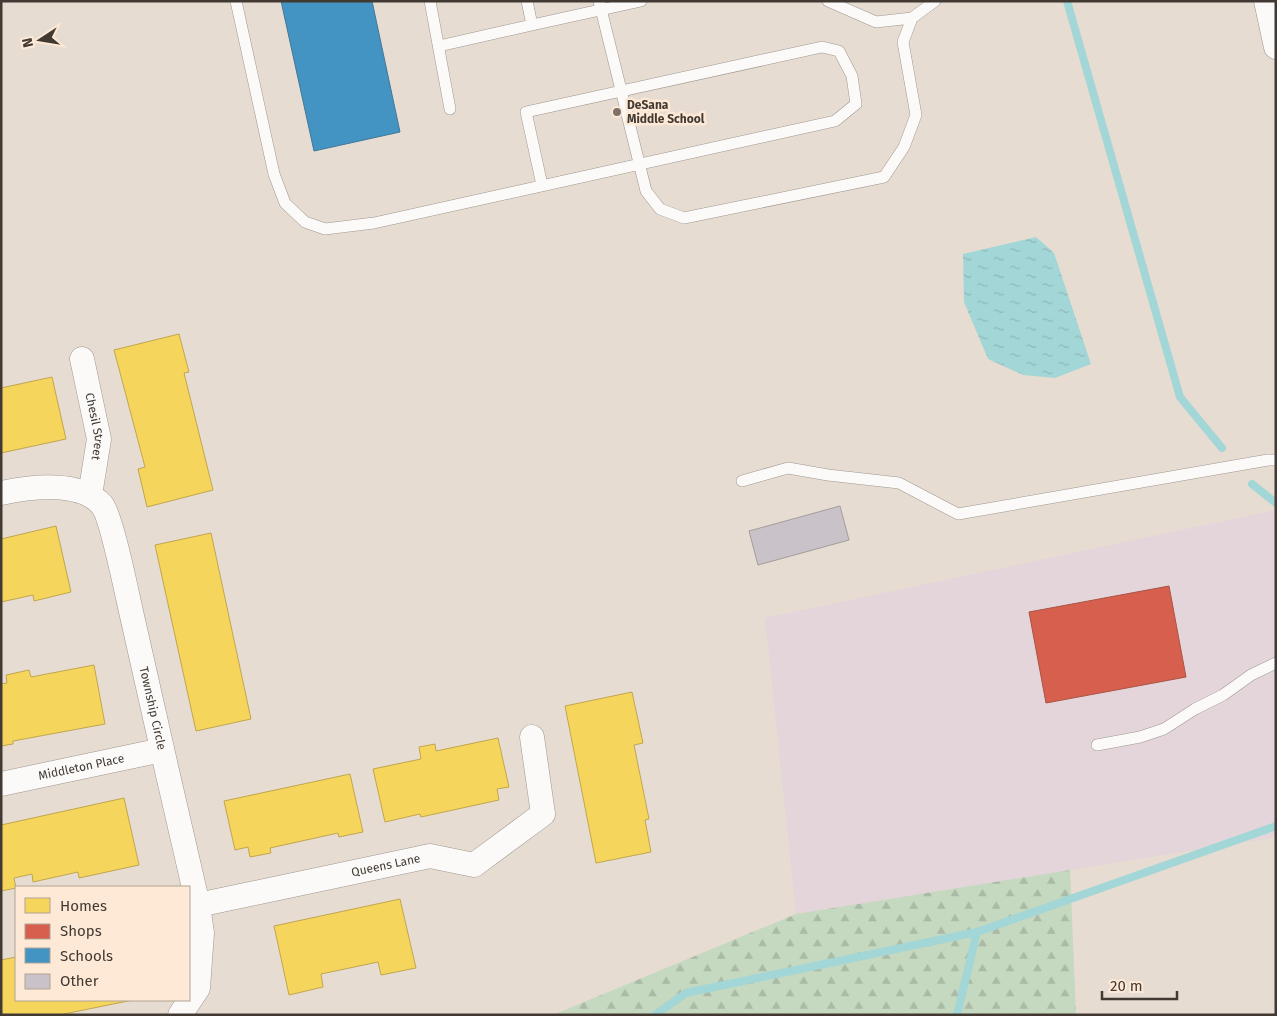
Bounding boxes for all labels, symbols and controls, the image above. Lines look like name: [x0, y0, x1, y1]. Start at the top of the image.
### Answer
north arrow: [15, 15, 65, 65]
text: N: [18, 36, 37, 49]
place label: DeSana Middle School: [627, 98, 705, 126]
marker: DeSana Middle School: [611, 106, 623, 118]
street label: Chesil Street: [82, 392, 106, 462]
street label: Township Circle: [137, 665, 169, 751]
street label: Middleton Place: [37, 751, 125, 783]
street label: Queens Lane: [350, 851, 422, 879]
legend: [15, 886, 190, 1001]
text: Homes: [60, 897, 107, 915]
text: Shops: [60, 922, 102, 940]
text: Schools: [60, 947, 113, 965]
scale bar: [1102, 968, 1177, 1000]
text: Other: [60, 972, 99, 990]
text: 20 m: [1110, 977, 1143, 995]

